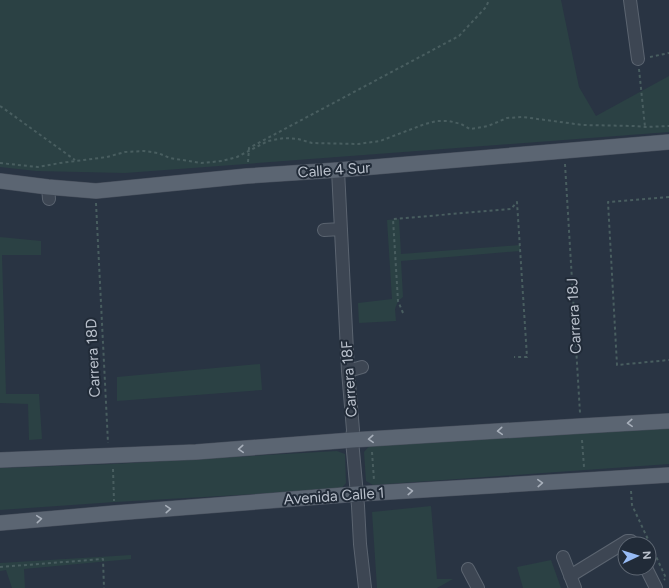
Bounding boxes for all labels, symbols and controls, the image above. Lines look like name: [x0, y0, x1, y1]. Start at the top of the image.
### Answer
street label: Calle 4 Sur: [297, 158, 371, 182]
street label: Carrera 18J: [563, 277, 585, 355]
street label: Carrera 18D: [82, 318, 104, 398]
street label: Carrera 18F: [337, 340, 361, 418]
one-way arrow: [627, 419, 633, 428]
one-way arrow: [497, 426, 503, 435]
one-way arrow: [368, 434, 374, 443]
one-way arrow: [238, 444, 244, 453]
one-way arrow: [537, 479, 543, 488]
street label: Avenida Calle 1: [283, 484, 385, 508]
one-way arrow: [407, 487, 413, 496]
one-way arrow: [165, 504, 171, 513]
one-way arrow: [36, 515, 42, 524]
north arrow: [617, 536, 657, 576]
text: N: [640, 551, 653, 560]

